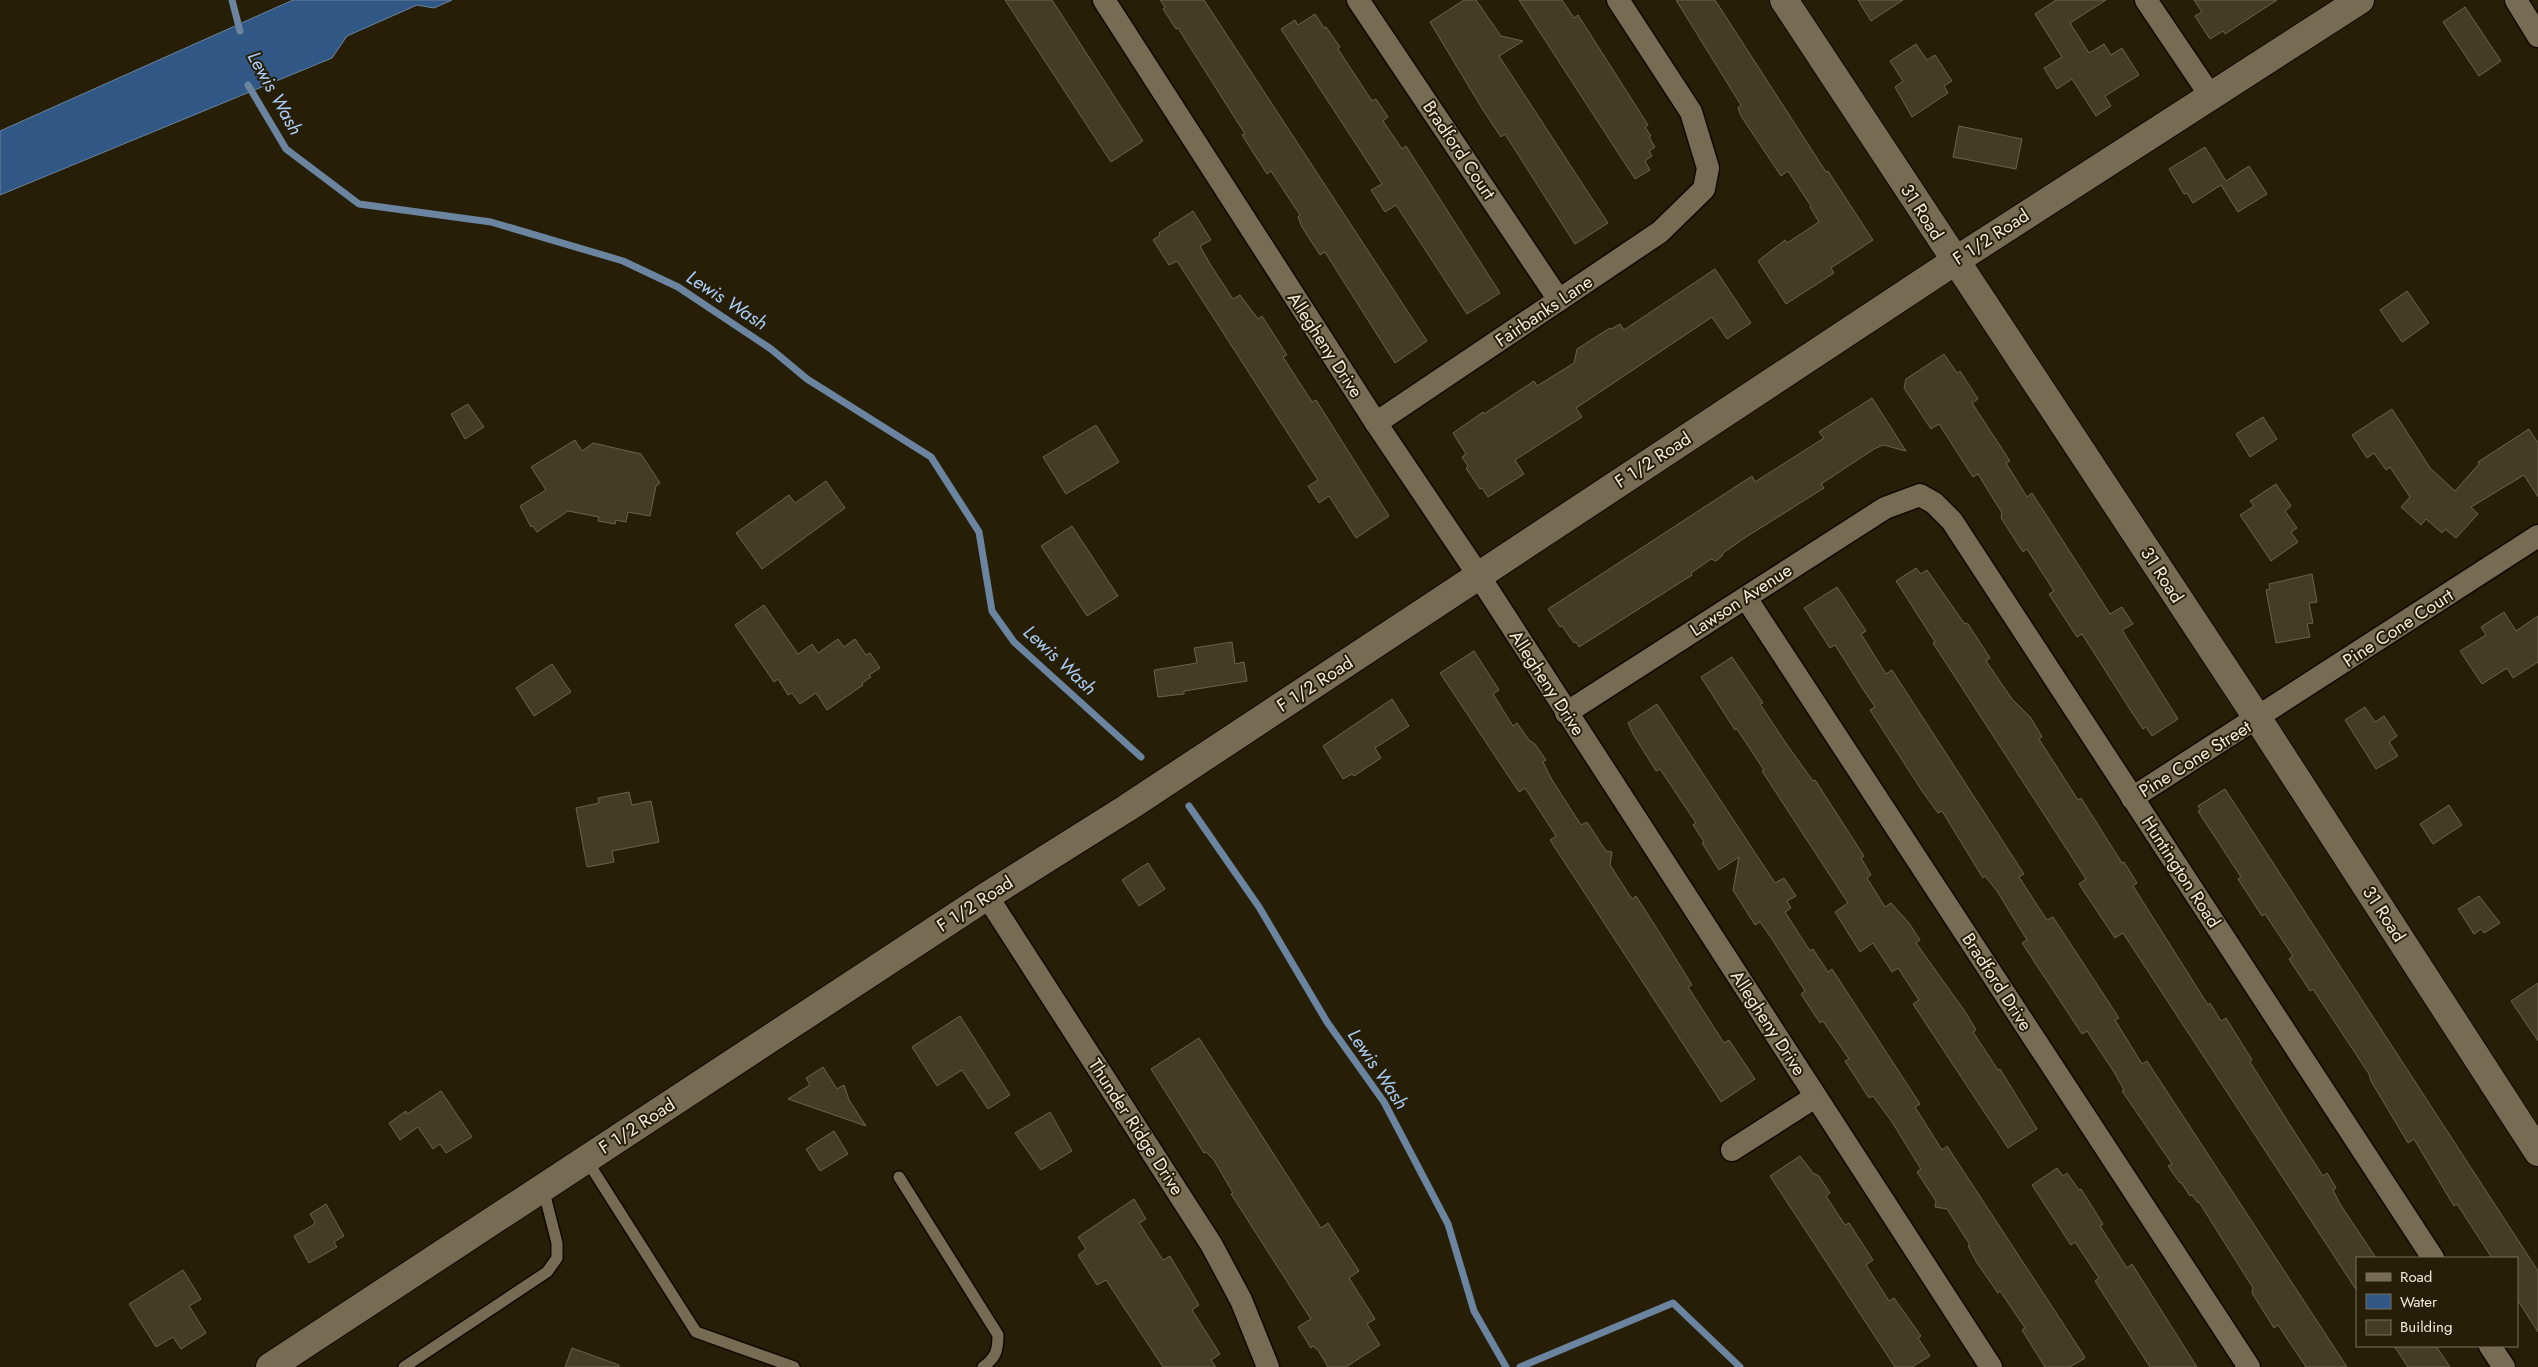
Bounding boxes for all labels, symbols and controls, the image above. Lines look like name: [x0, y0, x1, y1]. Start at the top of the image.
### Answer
water label: Lewis Wash: [241, 46, 309, 140]
street label: Bradford Court: [1416, 95, 1502, 205]
street label: 31 Road: [1894, 179, 1950, 245]
street label: F 1/2 Road: [1948, 203, 2034, 271]
water label: Lewis Wash: [681, 264, 773, 336]
street label: Fairbanks Lane: [1490, 269, 1598, 353]
street label: Allegheny Drive: [1281, 287, 1369, 403]
street label: F 1/2 Road: [1610, 426, 1696, 494]
street label: 31 Road: [2134, 542, 2190, 608]
street label: Lawson Avenue: [1685, 557, 1797, 643]
street label: Pine Cone Court: [2338, 582, 2459, 674]
water label: Lewis Wash: [1017, 619, 1103, 701]
street label: Allegheny Drive: [1503, 625, 1591, 741]
street label: F 1/2 Road: [1272, 650, 1358, 718]
street label: Pine Cone Street: [2134, 714, 2257, 804]
street label: Huntington Road: [2135, 811, 2227, 933]
street label: F 1/2 Road: [932, 870, 1018, 938]
street label: 31 Road: [2356, 881, 2412, 947]
street label: Bradford Drive: [1956, 928, 2038, 1036]
street label: Allegheny Drive: [1724, 965, 1812, 1081]
water label: Lewis Wash: [1341, 1023, 1415, 1115]
street label: Thunder Ridge Drive: [1082, 1054, 1190, 1200]
street label: F 1/2 Road: [594, 1092, 680, 1160]
legend: [2356, 1257, 2518, 1347]
text: Road: [2400, 1266, 2432, 1288]
text: Water: [2400, 1291, 2438, 1313]
text: Building: [2400, 1316, 2452, 1338]

